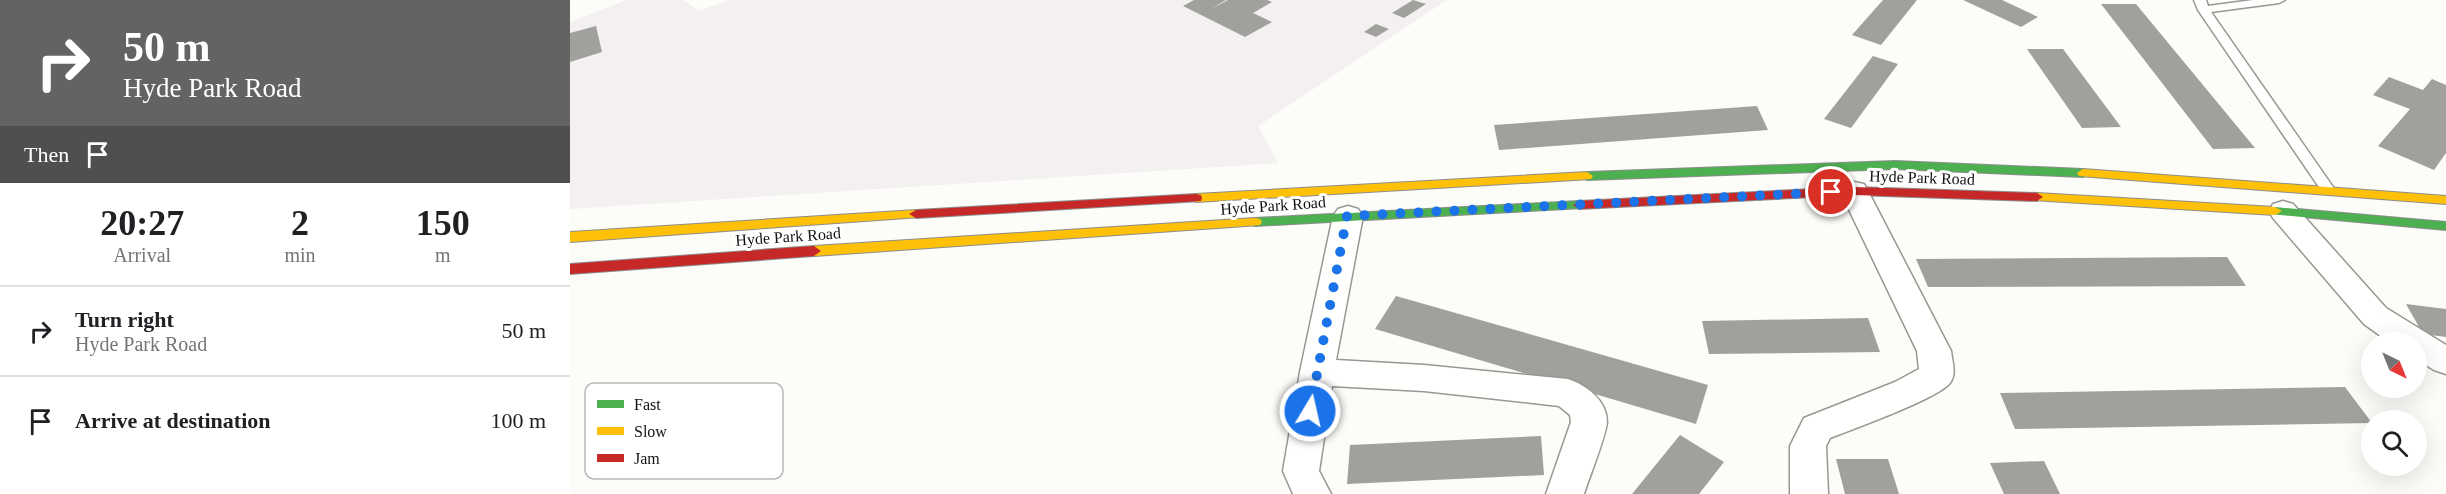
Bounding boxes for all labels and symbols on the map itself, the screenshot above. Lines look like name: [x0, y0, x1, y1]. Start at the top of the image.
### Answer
pin: [1805, 166, 1856, 217]
street label: Hyde Park Road: [1869, 167, 1975, 189]
street label: Hyde Park Road: [1220, 193, 1326, 219]
street label: Hyde Park Road: [735, 224, 841, 250]
north arrow: [2361, 332, 2427, 398]
position arrow: [1278, 379, 1342, 443]
legend: [585, 383, 783, 479]
text: Fast: [634, 396, 661, 413]
text: Slow: [634, 423, 667, 440]
text: Jam: [634, 450, 660, 467]

